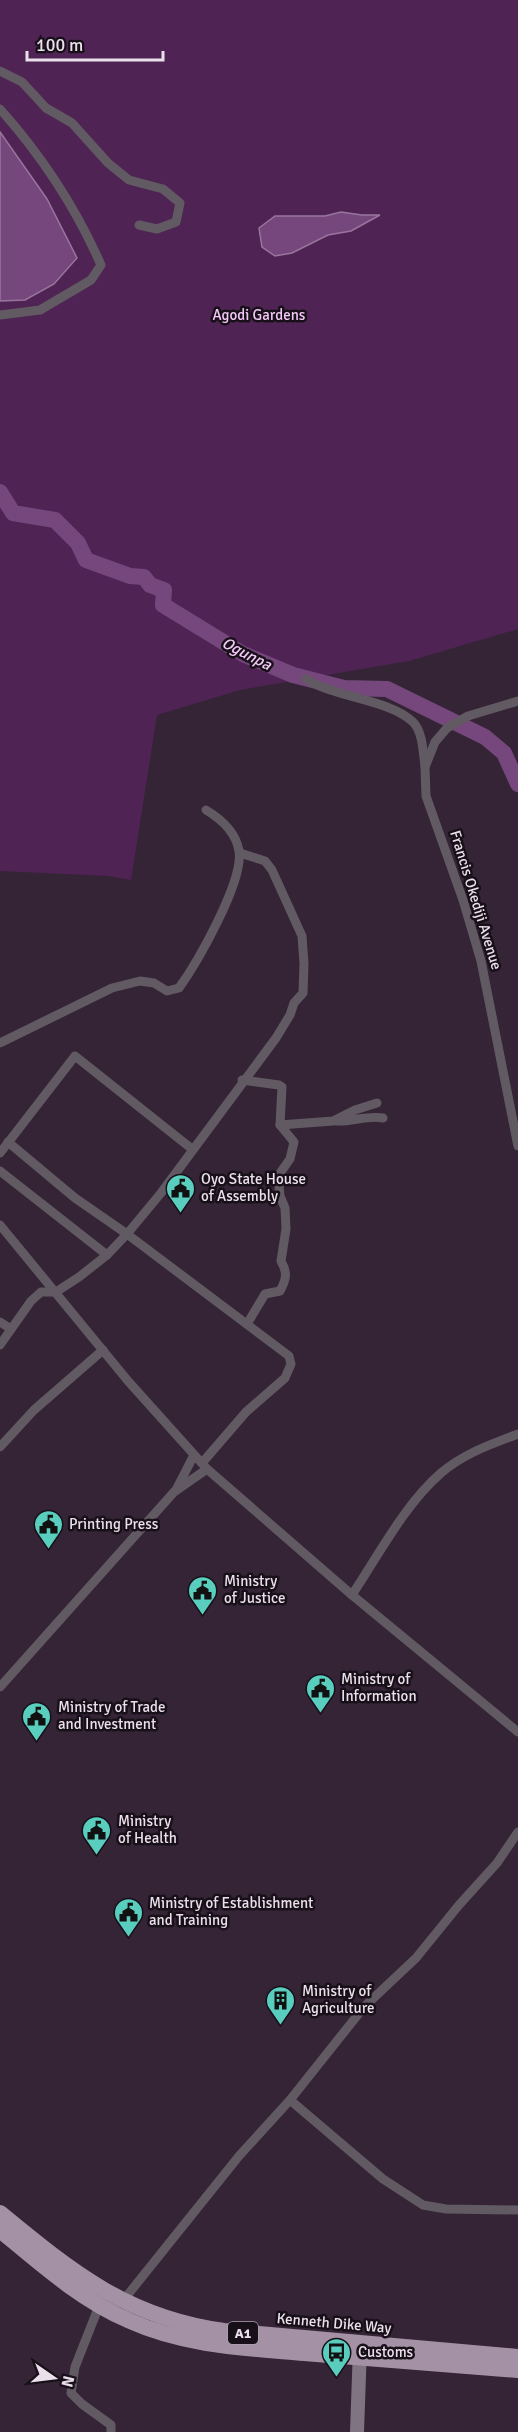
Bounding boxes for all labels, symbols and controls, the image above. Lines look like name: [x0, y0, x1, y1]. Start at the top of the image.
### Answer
scale bar: [27, 24, 164, 62]
text: 100 m: [36, 34, 83, 56]
park label: Agodi Gardens: [213, 306, 306, 324]
water label: Ogunpa: [218, 633, 276, 675]
street label: Francis Okediji Avenue: [446, 828, 506, 972]
place label: Oyo State House of Assembly: [201, 1170, 306, 1205]
public building icon: Oyo State House of Assembly: [164, 1172, 196, 1214]
public building icon: Printing Press: [32, 1508, 64, 1550]
place label: Printing Press: [69, 1515, 159, 1533]
place label: Ministry of Justice: [224, 1572, 285, 1607]
public building icon: Ministry of Justice: [187, 1574, 219, 1616]
place label: Ministry of Information: [341, 1670, 417, 1705]
public building icon: Ministry of Information: [304, 1672, 336, 1714]
place label: Ministry of Trade and Investment: [58, 1698, 166, 1733]
public building icon: Ministry of Trade and Investment: [21, 1700, 53, 1742]
place label: Ministry of Health: [118, 1812, 177, 1847]
public building icon: Ministry of Health: [81, 1814, 113, 1856]
place label: Ministry of Establishment and Training: [149, 1894, 313, 1929]
public building icon: Ministry of Establishment and Training: [112, 1896, 144, 1938]
place label: Ministry of Agriculture: [302, 1982, 374, 2017]
building icon: Ministry of Agriculture: [265, 1984, 297, 2026]
street label: Kenneth Dike Way: [276, 2309, 392, 2337]
road number: A1: [228, 2322, 258, 2344]
bus stop icon: Customs: [321, 2336, 353, 2378]
place label: Customs: [358, 2343, 414, 2361]
north arrow: [24, 2348, 84, 2408]
text: N: [57, 2374, 79, 2389]

